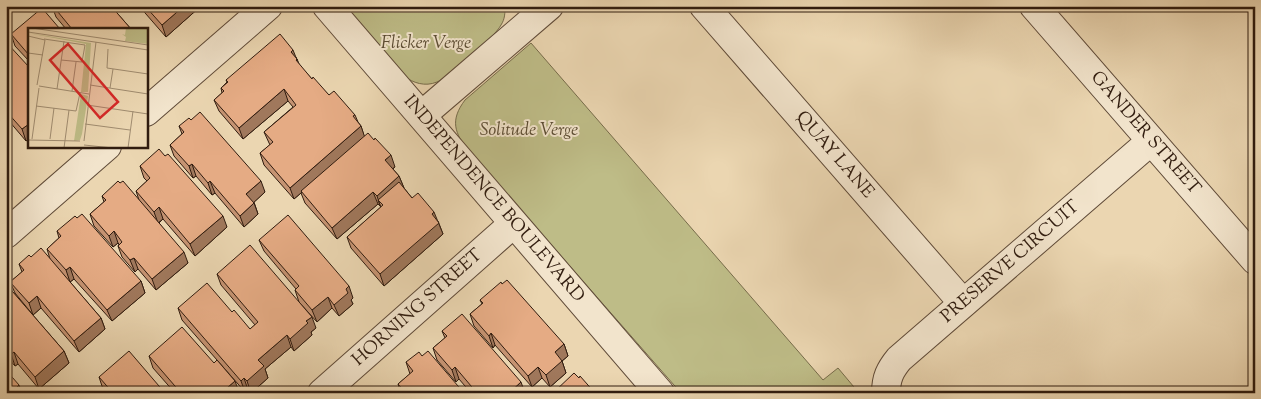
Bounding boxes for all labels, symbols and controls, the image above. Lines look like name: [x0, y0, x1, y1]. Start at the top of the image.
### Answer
inset map: [28, 28, 148, 148]
park label: Flicker Verge: [381, 31, 471, 57]
street label: GANDER STREET: [1084, 66, 1206, 201]
street label: INDEPENDENCE BOULEVARD: [397, 90, 590, 309]
street label: QUAY LANE: [789, 106, 880, 205]
park label: Solitude Verge: [480, 118, 578, 144]
street label: PRESERVE CIRCUIT: [936, 195, 1086, 330]
street label: HORNING STREET: [347, 243, 489, 373]

